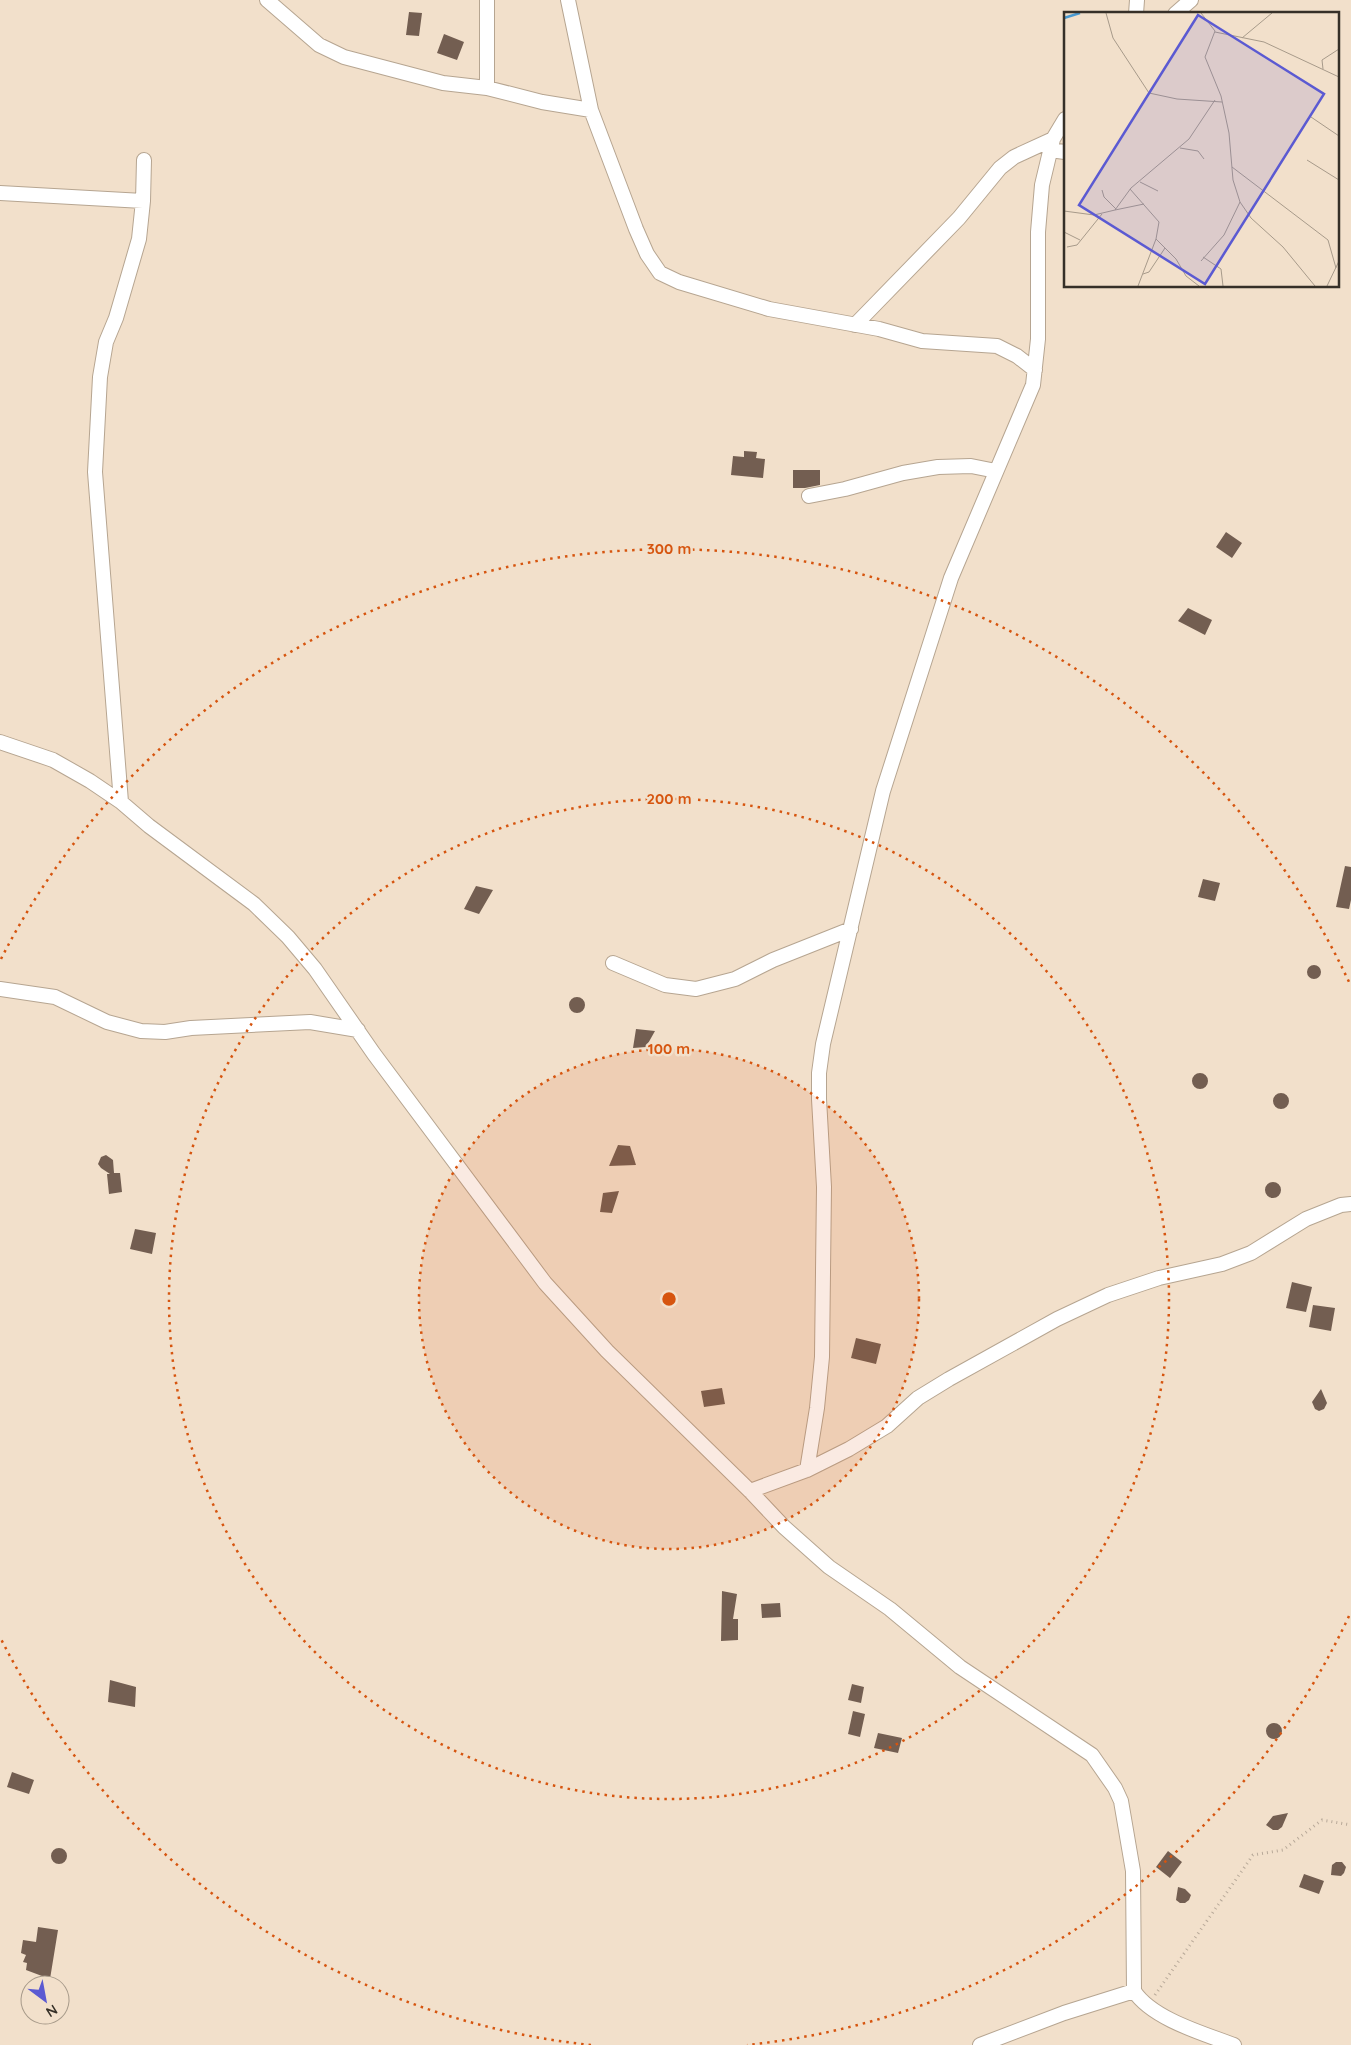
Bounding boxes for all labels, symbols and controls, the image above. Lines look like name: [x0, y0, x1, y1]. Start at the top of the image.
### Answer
inset map: [1064, 12, 1338, 288]
text: 300 m: [647, 539, 691, 558]
text: 200 m: [647, 789, 692, 808]
text: 100 m: [648, 1039, 690, 1058]
centre of rings: [660, 1290, 678, 1308]
north arrow: [20, 1975, 70, 2025]
text: N: [43, 2001, 61, 2021]

